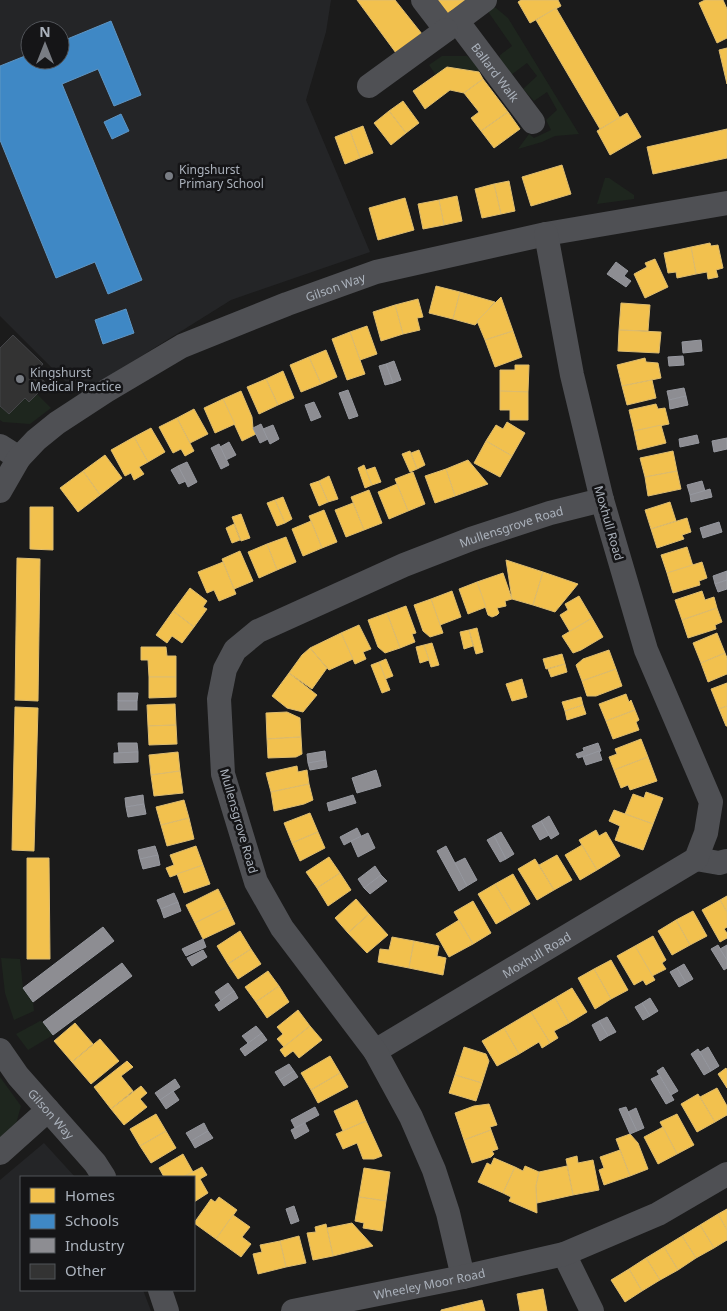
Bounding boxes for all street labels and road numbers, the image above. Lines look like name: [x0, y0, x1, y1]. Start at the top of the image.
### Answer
street label: Ballard Walk: [468, 39, 524, 106]
street label: Gilson Way: [303, 268, 368, 305]
street label: Moxhull Road: [590, 484, 628, 562]
street label: Mullensgrove Road: [457, 502, 565, 551]
street label: Mullensgrove Road: [216, 767, 262, 875]
street label: Moxhull Road: [499, 927, 574, 982]
street label: Gilson Way: [24, 1085, 79, 1143]
street label: Wheeley Moor Road: [372, 1264, 487, 1303]

